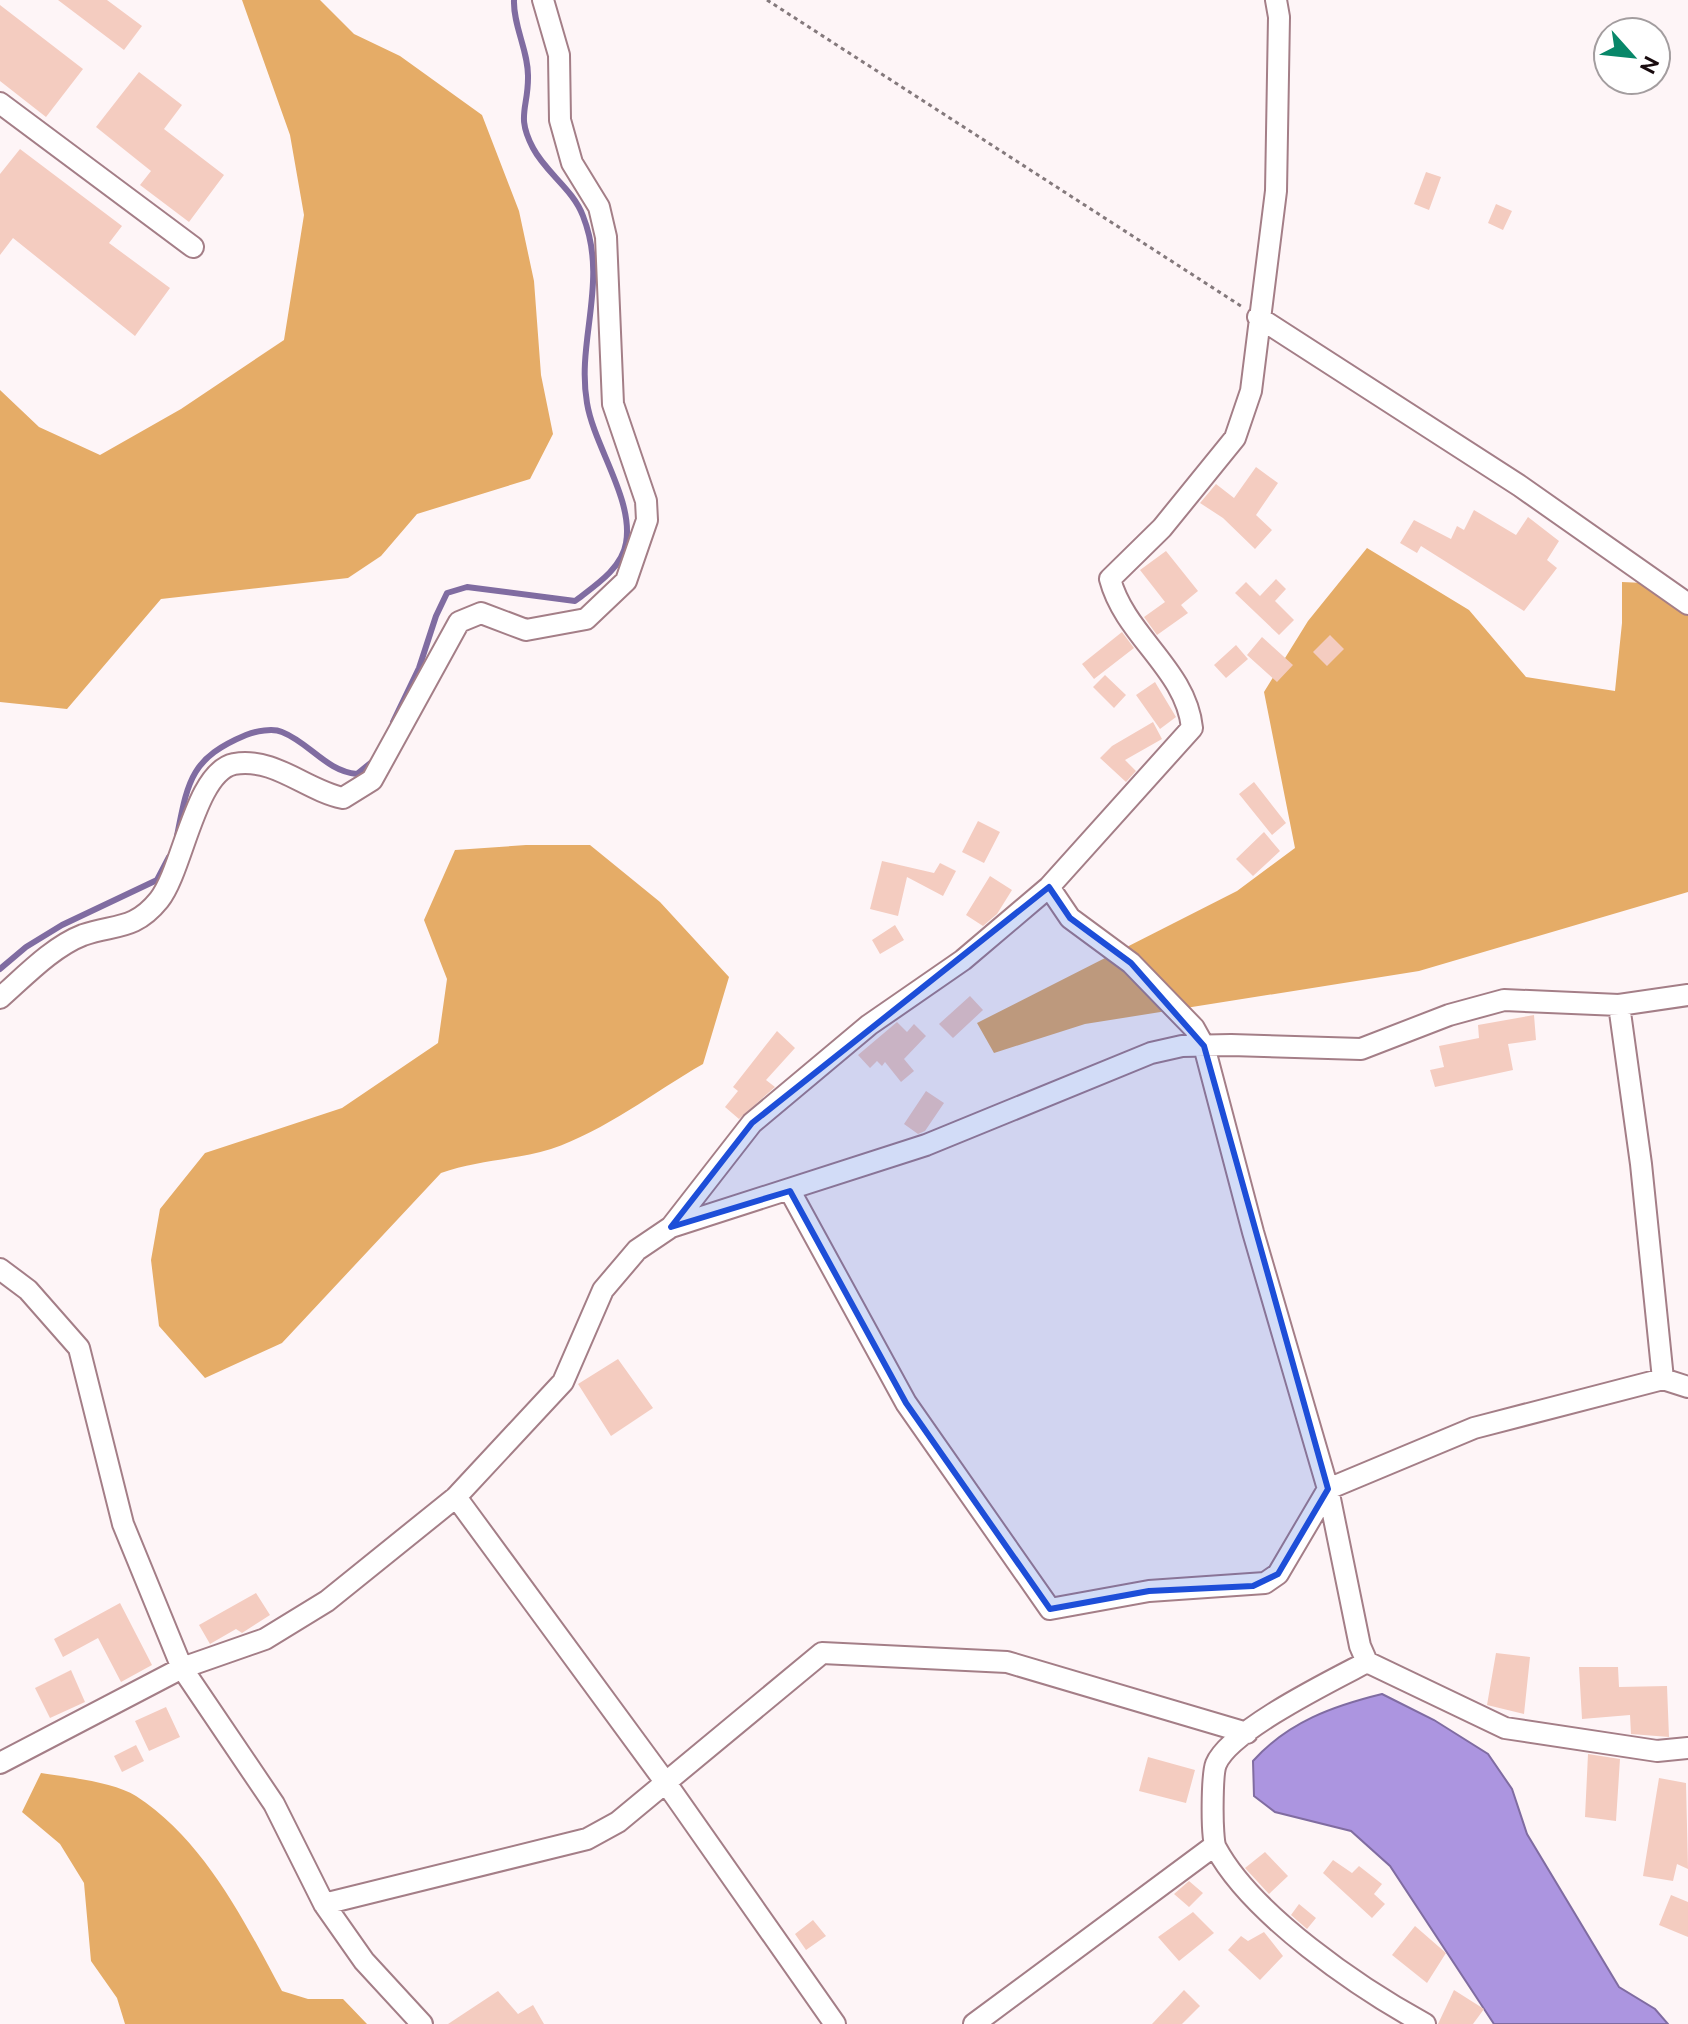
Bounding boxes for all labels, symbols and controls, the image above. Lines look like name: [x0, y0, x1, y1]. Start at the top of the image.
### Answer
north arrow: [1592, 16, 1672, 96]
text: N: [1635, 52, 1665, 78]

